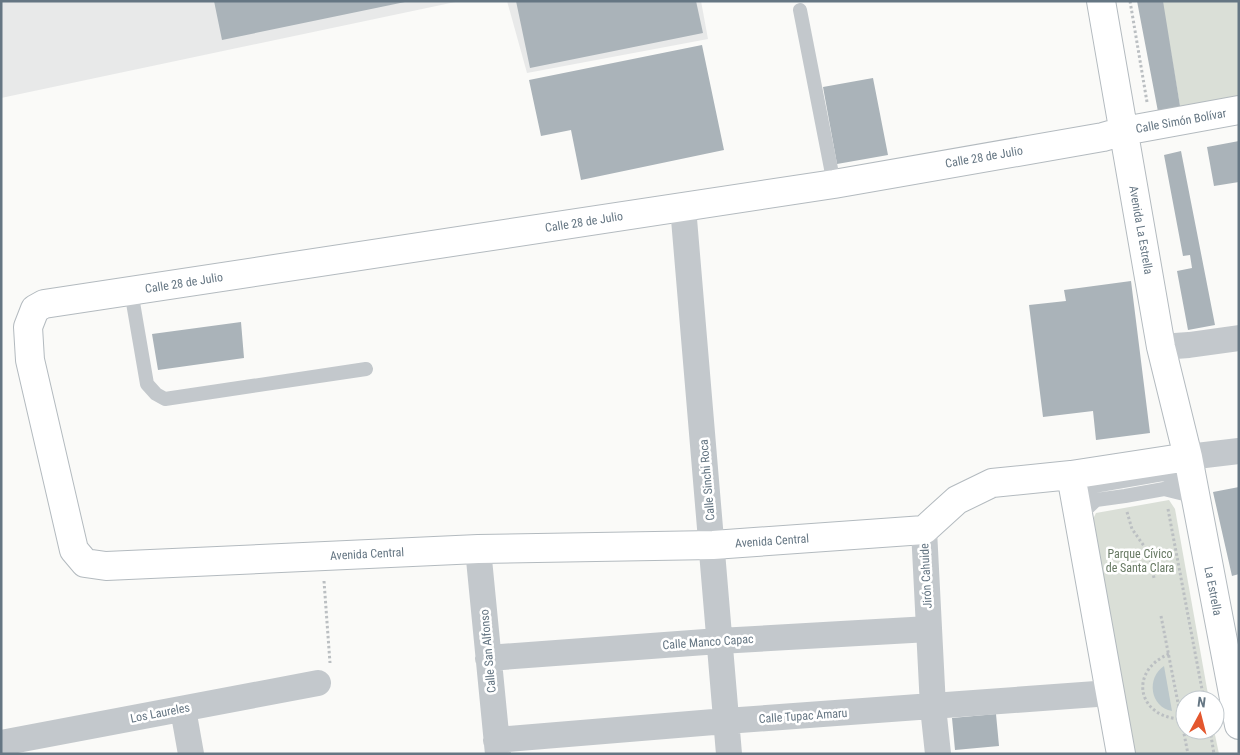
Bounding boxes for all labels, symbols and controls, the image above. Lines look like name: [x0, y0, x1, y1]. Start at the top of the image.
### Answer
street label: Calle Simón Bolívar: [1135, 106, 1228, 136]
street label: Calle 28 de Julio: [944, 143, 1024, 171]
street label: Avenida La Estrella: [1126, 184, 1156, 276]
street label: Calle 28 de Julio: [544, 209, 624, 235]
street label: Calle 28 de Julio: [144, 270, 224, 296]
street label: Calle Sinchi Roca: [696, 438, 718, 521]
street label: Avenida Central: [735, 531, 809, 551]
street label: Jirón Cahuide: [917, 543, 935, 609]
street label: Avenida Central: [330, 545, 404, 563]
park label: Parque Cívico de Santa Clara: [1106, 547, 1175, 575]
street label: La Estrella: [1201, 565, 1225, 617]
street label: Calle San Alfonso: [477, 609, 499, 693]
street label: Calle Manco Capac: [662, 632, 754, 652]
north arrow: [1175, 690, 1225, 740]
text: N: [1196, 694, 1207, 711]
street label: Los Laureles: [129, 700, 191, 726]
street label: Calle Tupac Amaru: [758, 706, 848, 726]

